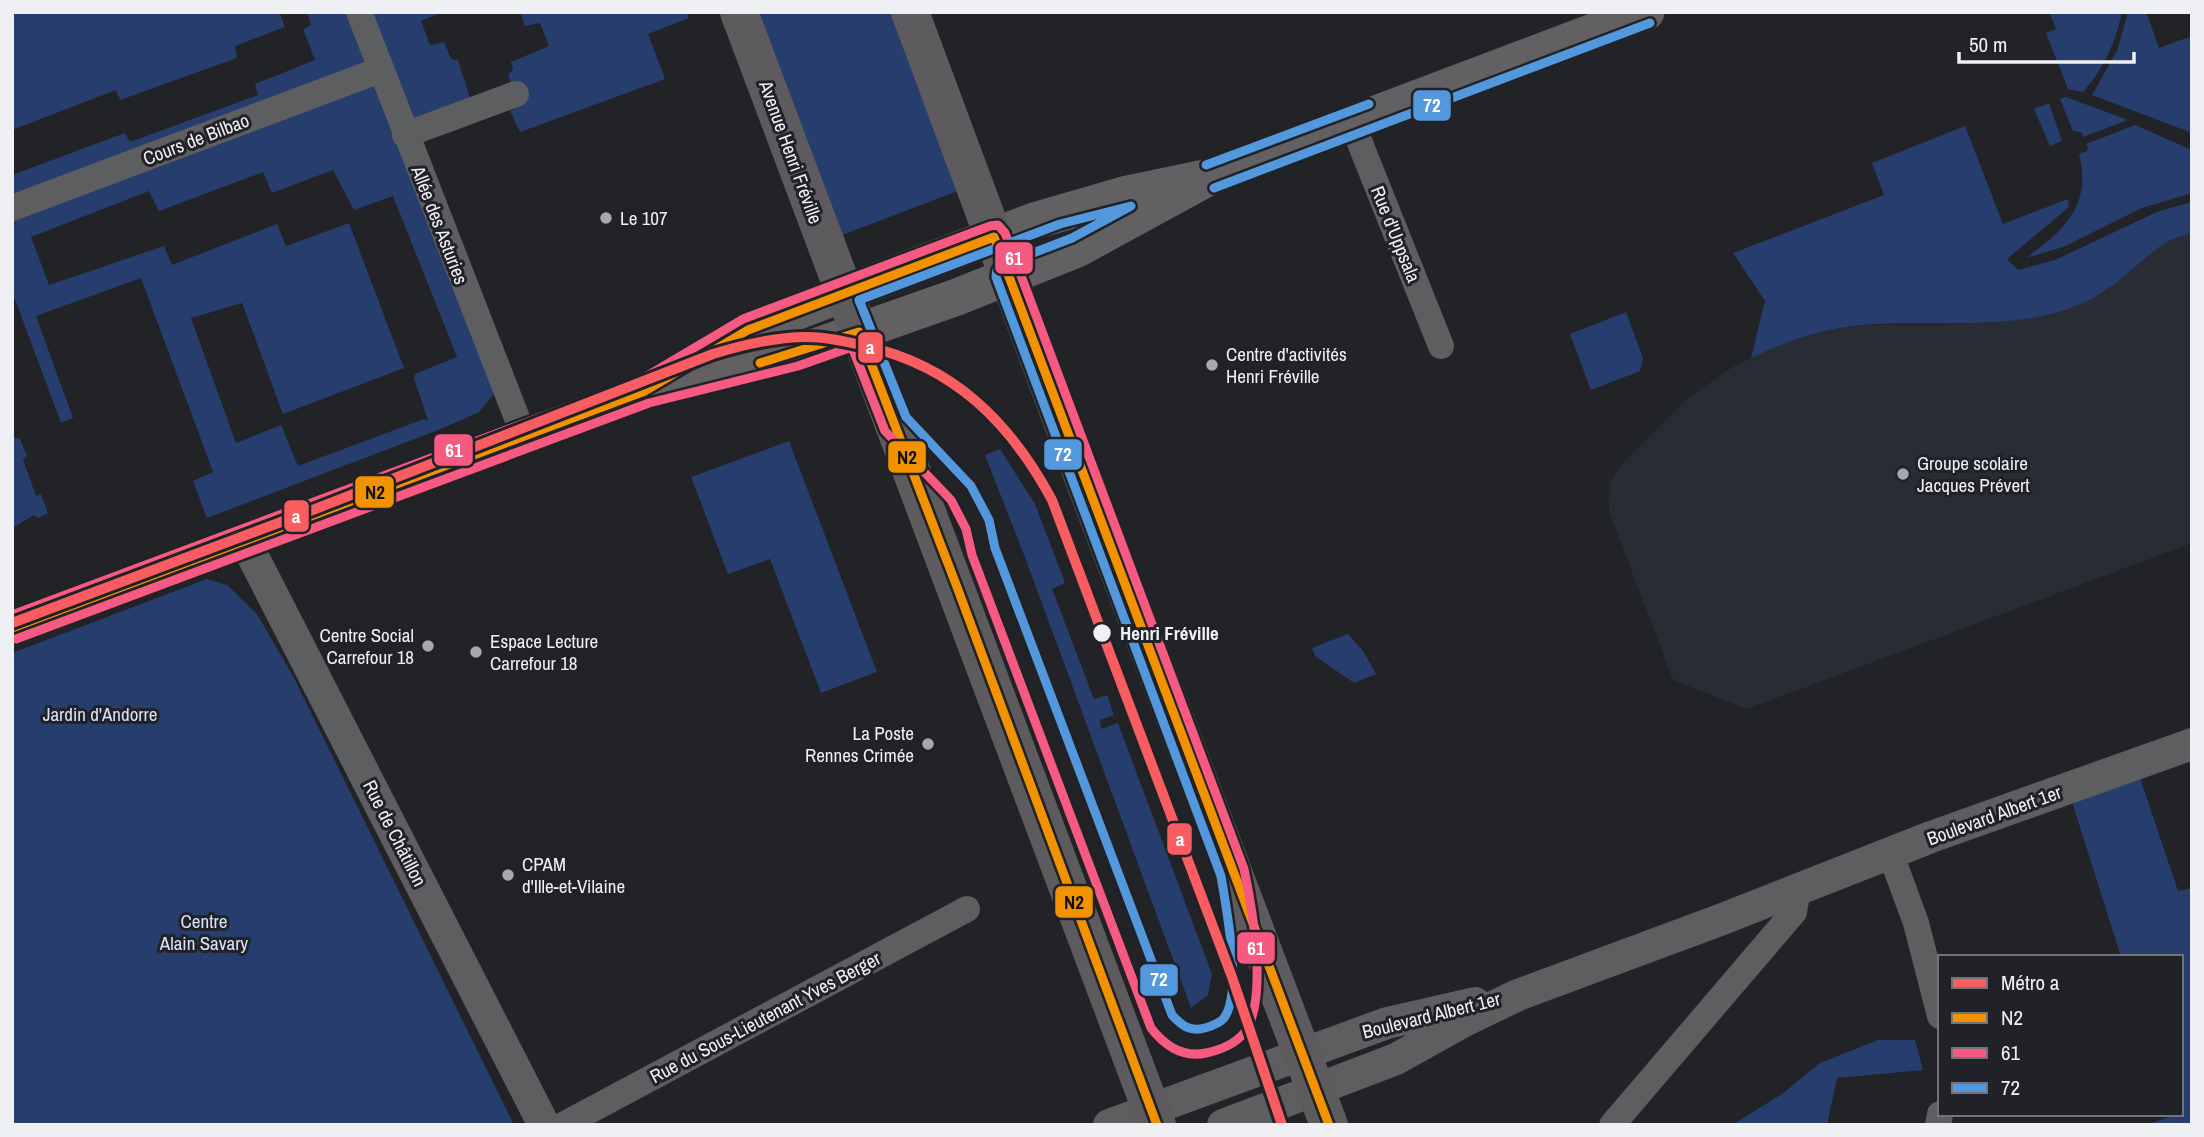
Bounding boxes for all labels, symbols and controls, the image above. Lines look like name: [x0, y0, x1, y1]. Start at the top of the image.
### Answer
scale bar: [1959, 21, 2134, 65]
text: 50 m: [1969, 30, 2007, 59]
street label: Avenue Henri Fréville: [753, 76, 829, 227]
line badge: 72: [1412, 89, 1452, 122]
text: 72: [1423, 92, 1441, 118]
street label: Cours de Bilbao: [139, 107, 253, 171]
street label: Allée des Asturies: [405, 161, 475, 288]
street label: Rue d'Uppsala: [1365, 182, 1427, 286]
place label: Le 107: [620, 205, 668, 231]
marker: Le 107: [598, 210, 614, 226]
line badge: 61: [994, 241, 1034, 275]
text: 61: [1005, 245, 1023, 271]
line badge: a: [857, 331, 884, 364]
text: a: [866, 334, 875, 360]
place label: Centre d'activités Henri Fréville: [1226, 341, 1347, 389]
marker: Centre d'activités Henri Fréville: [1204, 357, 1220, 373]
line badge: 61: [433, 433, 474, 467]
text: 61: [445, 437, 463, 463]
line badge: 72: [1043, 438, 1083, 471]
line badge: N2: [887, 440, 927, 474]
text: 72: [1054, 441, 1072, 467]
text: N2: [897, 444, 917, 470]
place label: Groupe scolaire Jacques Prévert: [1917, 450, 2030, 498]
marker: Groupe scolaire Jacques Prévert: [1895, 466, 1911, 482]
line badge: N2: [354, 475, 395, 509]
text: N2: [365, 479, 385, 505]
line badge: a: [283, 499, 310, 533]
text: a: [292, 503, 301, 529]
place label: Henri Fréville: [1120, 620, 1219, 646]
place label: Centre Social Carrefour 18: [320, 622, 414, 670]
marker: Henri Fréville: [1091, 622, 1113, 644]
place label: Espace Lecture Carrefour 18: [490, 628, 598, 676]
marker: Centre Social Carrefour 18: [420, 638, 436, 654]
marker: Espace Lecture Carrefour 18: [468, 644, 484, 660]
park label: Jardin d'Andorre: [43, 701, 157, 727]
place label: La Poste Rennes Crimée: [805, 720, 914, 768]
marker: La Poste Rennes Crimée: [920, 736, 936, 752]
street label: Rue de Châtillon: [357, 775, 433, 891]
street label: Boulevard Albert 1er: [1923, 778, 2066, 851]
line badge: a: [1166, 822, 1193, 856]
text: a: [1176, 826, 1185, 852]
place label: CPAM d'Ille-et-Vilaine: [522, 851, 625, 899]
marker: CPAM d'Ille-et-Vilaine: [500, 867, 516, 883]
line badge: N2: [1054, 885, 1094, 919]
text: N2: [1064, 889, 1084, 915]
park label: Centre Alain Savary: [159, 908, 248, 956]
line badge: 61: [1236, 931, 1276, 965]
text: 61: [1247, 935, 1265, 961]
street label: Rue du Sous-Lieutenant Yves Berger: [645, 945, 886, 1089]
legend: [1938, 955, 2183, 1116]
line badge: 72: [1139, 963, 1179, 997]
text: 72: [1150, 966, 1168, 992]
text: Métro a: [2001, 968, 2060, 997]
street label: Boulevard Albert 1er: [1359, 985, 1503, 1045]
text: N2: [2001, 1003, 2023, 1032]
text: 61: [2001, 1038, 2021, 1067]
text: 72: [2001, 1073, 2020, 1102]

